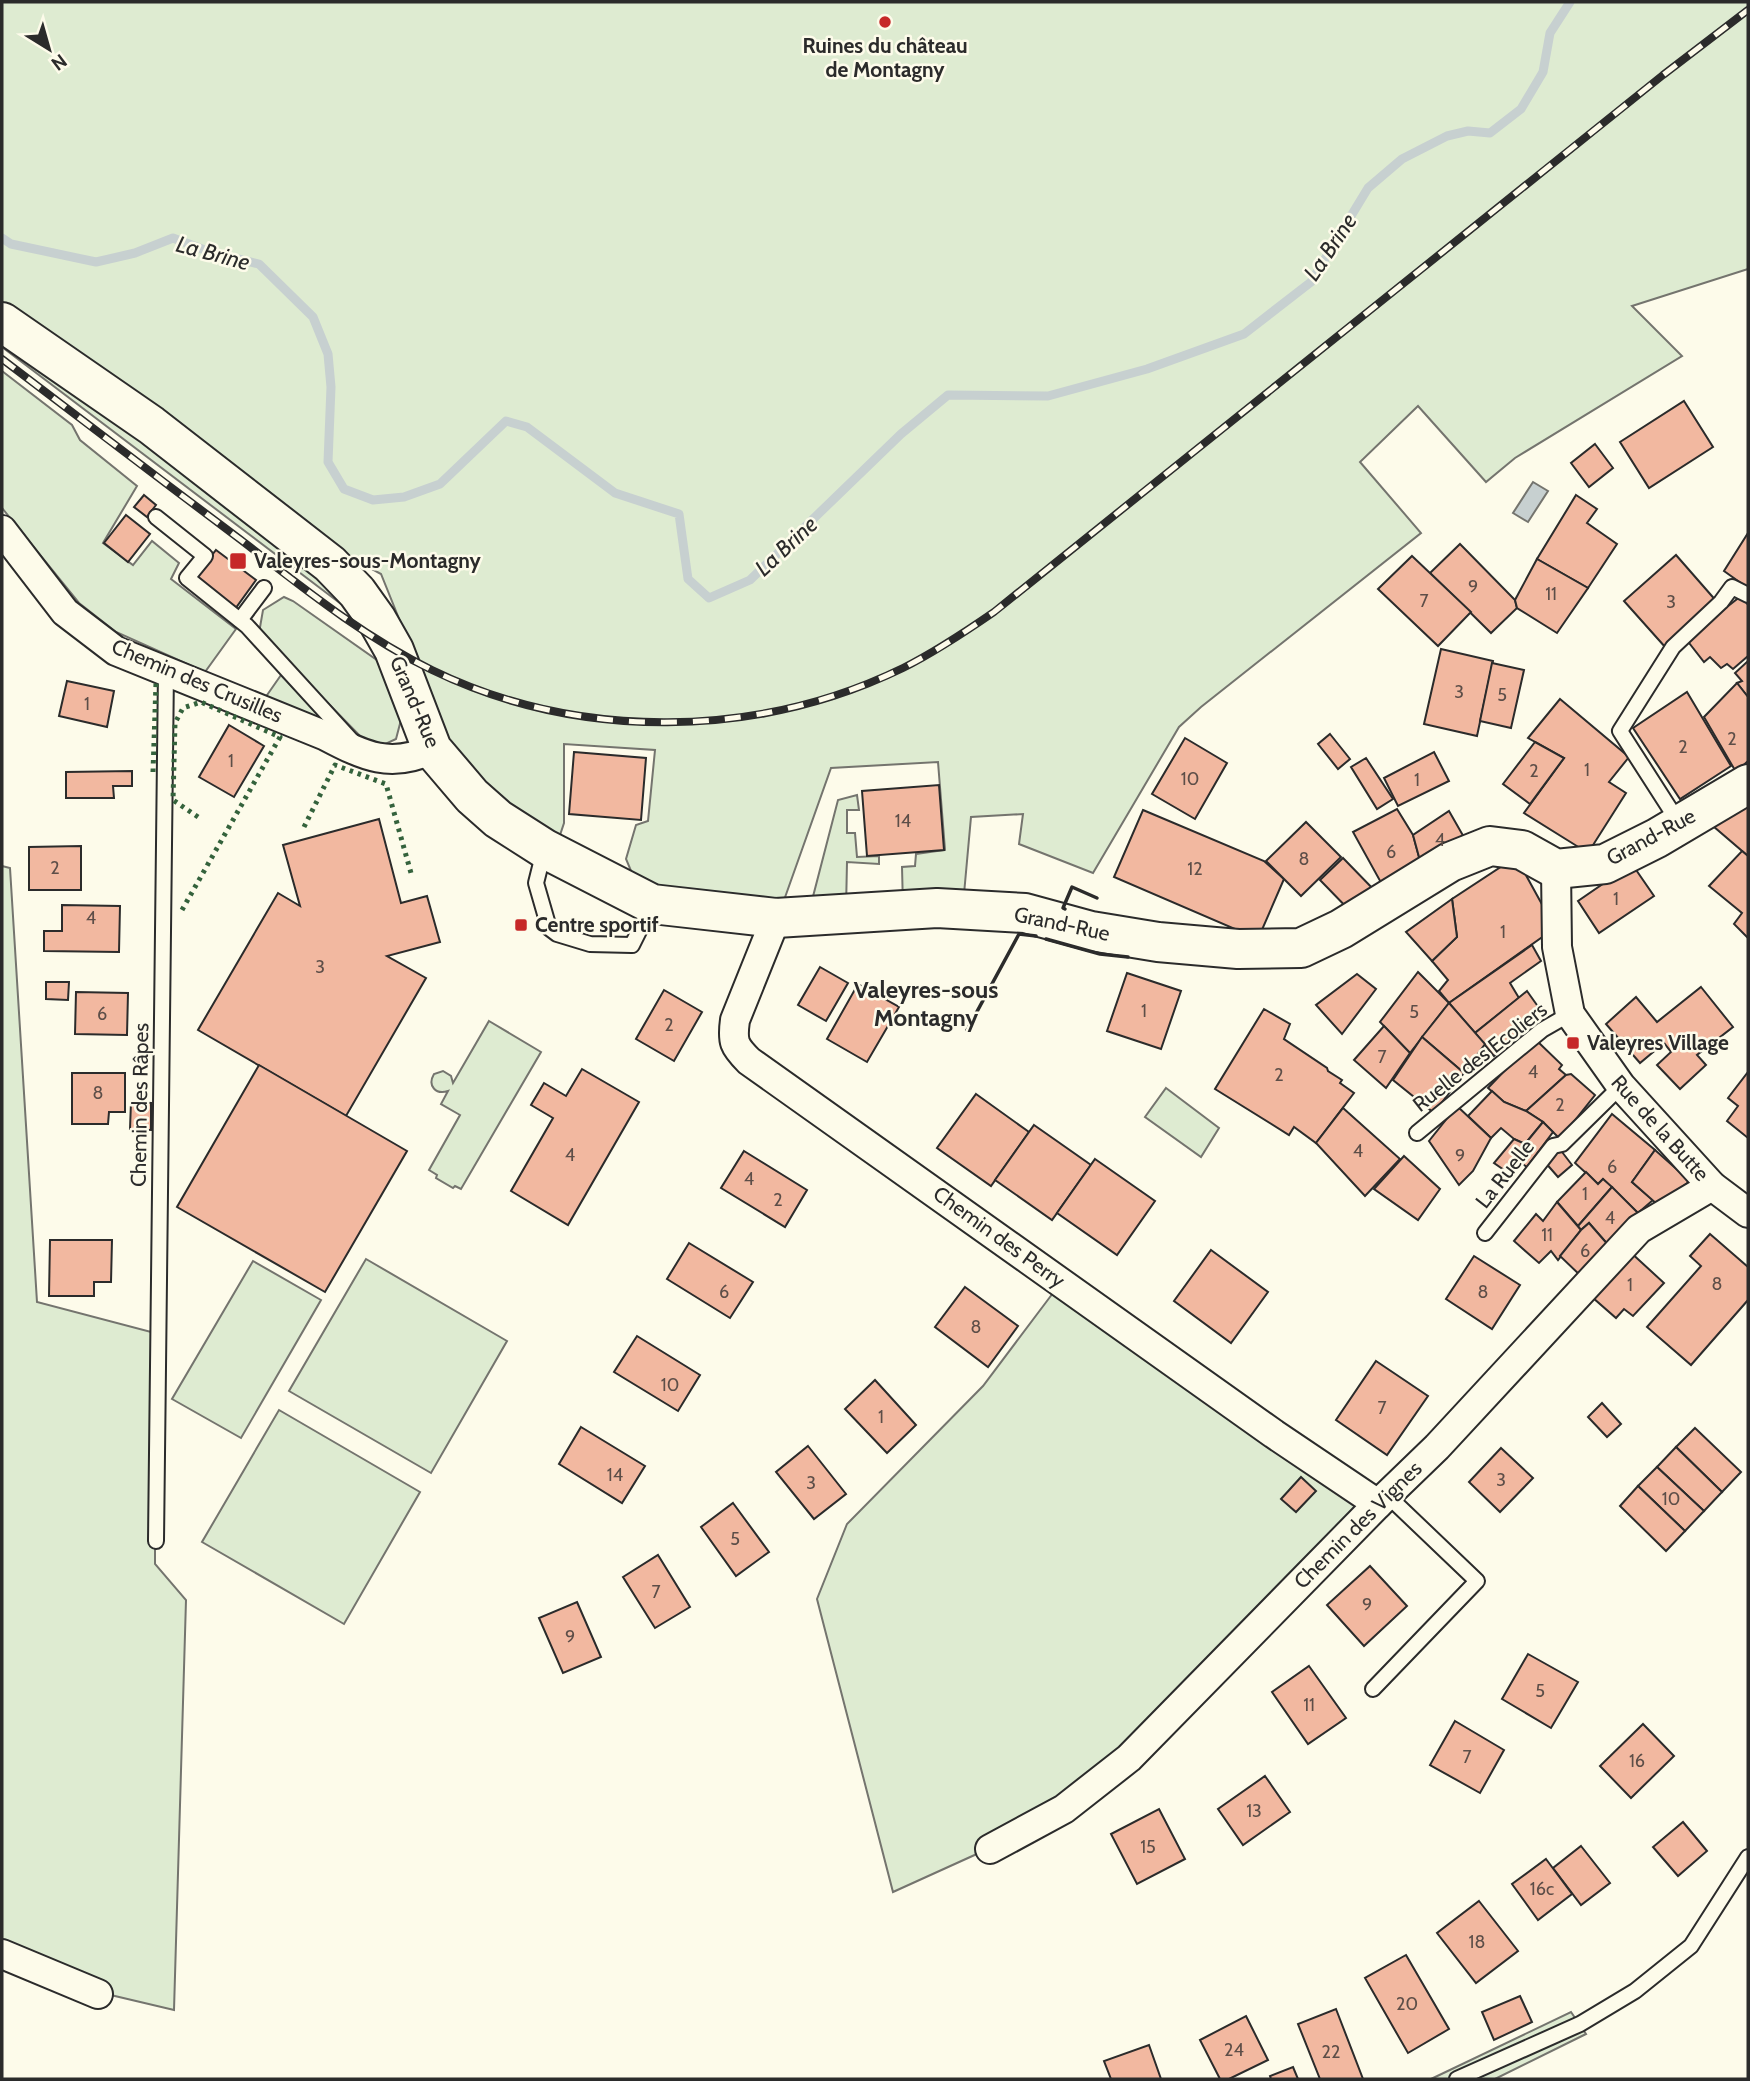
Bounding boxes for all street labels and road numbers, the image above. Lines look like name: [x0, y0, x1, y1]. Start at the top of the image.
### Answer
street label: Chemin des Crusilles: [108, 633, 287, 728]
street label: Grand-Rue: [385, 652, 446, 752]
street label: Grand-Rue: [1602, 803, 1700, 870]
street label: Grand-Rue: [1012, 901, 1112, 946]
street label: Ruelle des Ecoliers: [1408, 996, 1552, 1117]
street label: Chemin des Râpes: [126, 1022, 153, 1187]
street label: Rue de la Butte: [1606, 1069, 1715, 1186]
street label: La Ruelle: [1470, 1134, 1539, 1213]
street label: Chemin des Perry: [929, 1180, 1070, 1293]
street label: Chemin des Vignes: [1289, 1455, 1427, 1594]

